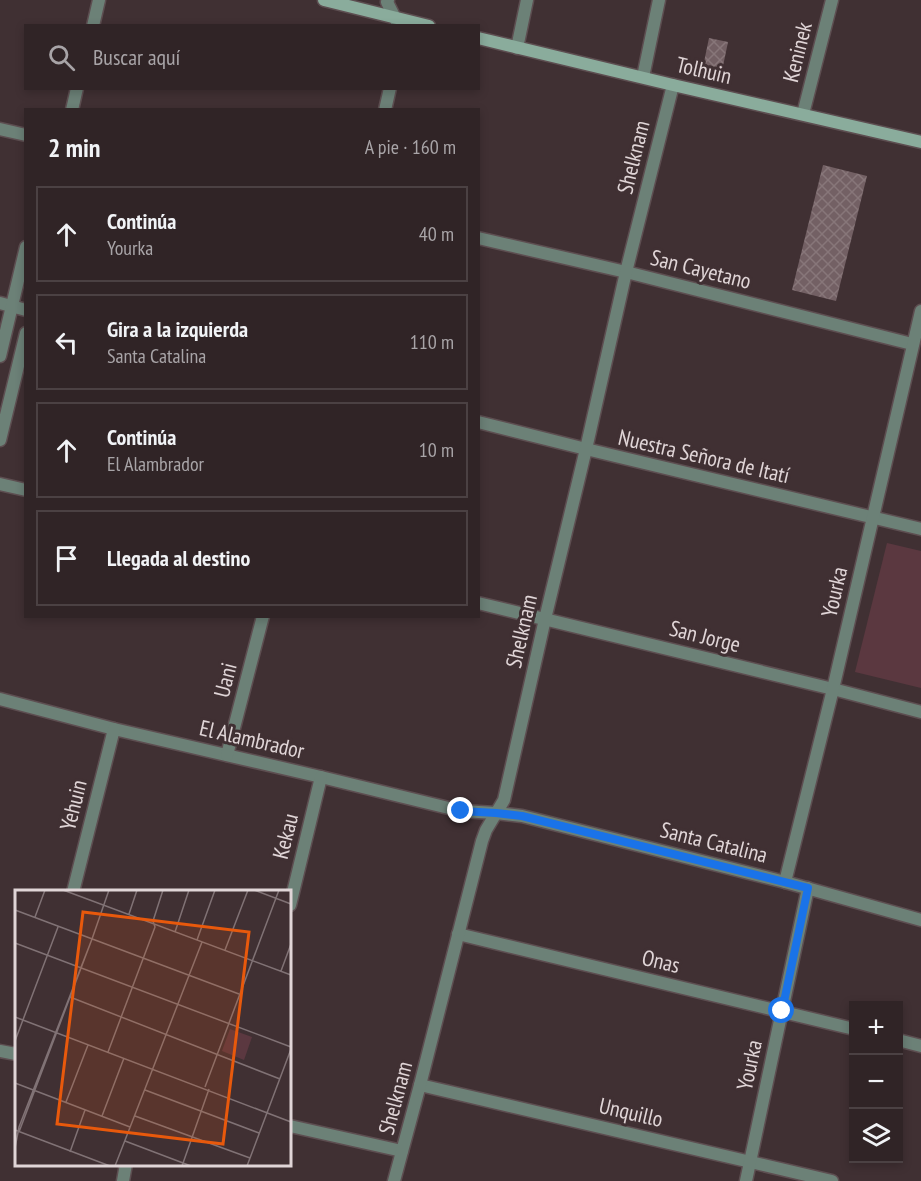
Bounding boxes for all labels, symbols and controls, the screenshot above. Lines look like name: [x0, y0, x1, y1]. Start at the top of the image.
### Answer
street label: Keninek: [776, 19, 818, 85]
search box: [24, 24, 480, 90]
icon: search: [45, 41, 78, 74]
text: Buscar aquí: [93, 43, 180, 71]
street label: Tolhuin: [674, 50, 734, 90]
street label: Shelknam: [610, 117, 656, 197]
text: 2 min: [48, 131, 101, 164]
text: A pie · 160 m: [365, 134, 456, 160]
text: Continúa: [107, 207, 176, 235]
icon: ahead: [50, 218, 83, 251]
text: 40 m: [419, 221, 454, 247]
text: Yourka: [107, 235, 153, 261]
street label: San Cayetano: [648, 243, 754, 295]
text: Gira a la izquierda: [107, 315, 248, 343]
icon: left: [50, 326, 83, 359]
text: 110 m: [410, 329, 454, 355]
text: Santa Catalina: [107, 343, 206, 369]
text: Continúa: [107, 423, 176, 451]
street label: Nuestra Señora de Itatí: [616, 423, 792, 489]
icon: ahead: [50, 434, 83, 467]
text: 10 m: [419, 437, 454, 463]
text: El Alambrador: [107, 451, 204, 477]
icon: arrive: [50, 542, 83, 575]
text: Llegada al destino: [107, 544, 250, 572]
street label: Yourka: [815, 564, 853, 620]
street label: Shelknam: [499, 591, 543, 671]
street label: San Jorge: [667, 614, 743, 658]
street label: Uani: [207, 660, 243, 700]
street label: El Alambrador: [197, 713, 307, 765]
street label: Yehuin: [53, 777, 93, 833]
route end: [447, 797, 473, 823]
street label: Kekau: [266, 810, 304, 862]
street label: Santa Catalina: [658, 815, 770, 869]
inset map: [15, 890, 291, 1166]
street label: Onas: [639, 943, 683, 979]
route start: [768, 997, 794, 1023]
map controls: [849, 1001, 903, 1163]
button: +: [849, 1001, 903, 1055]
street label: Yourka: [730, 1037, 768, 1093]
button: −: [849, 1055, 903, 1109]
street label: Shelknam: [372, 1058, 418, 1138]
street label: Unquillo: [596, 1091, 666, 1133]
button: layers: [849, 1109, 903, 1163]

